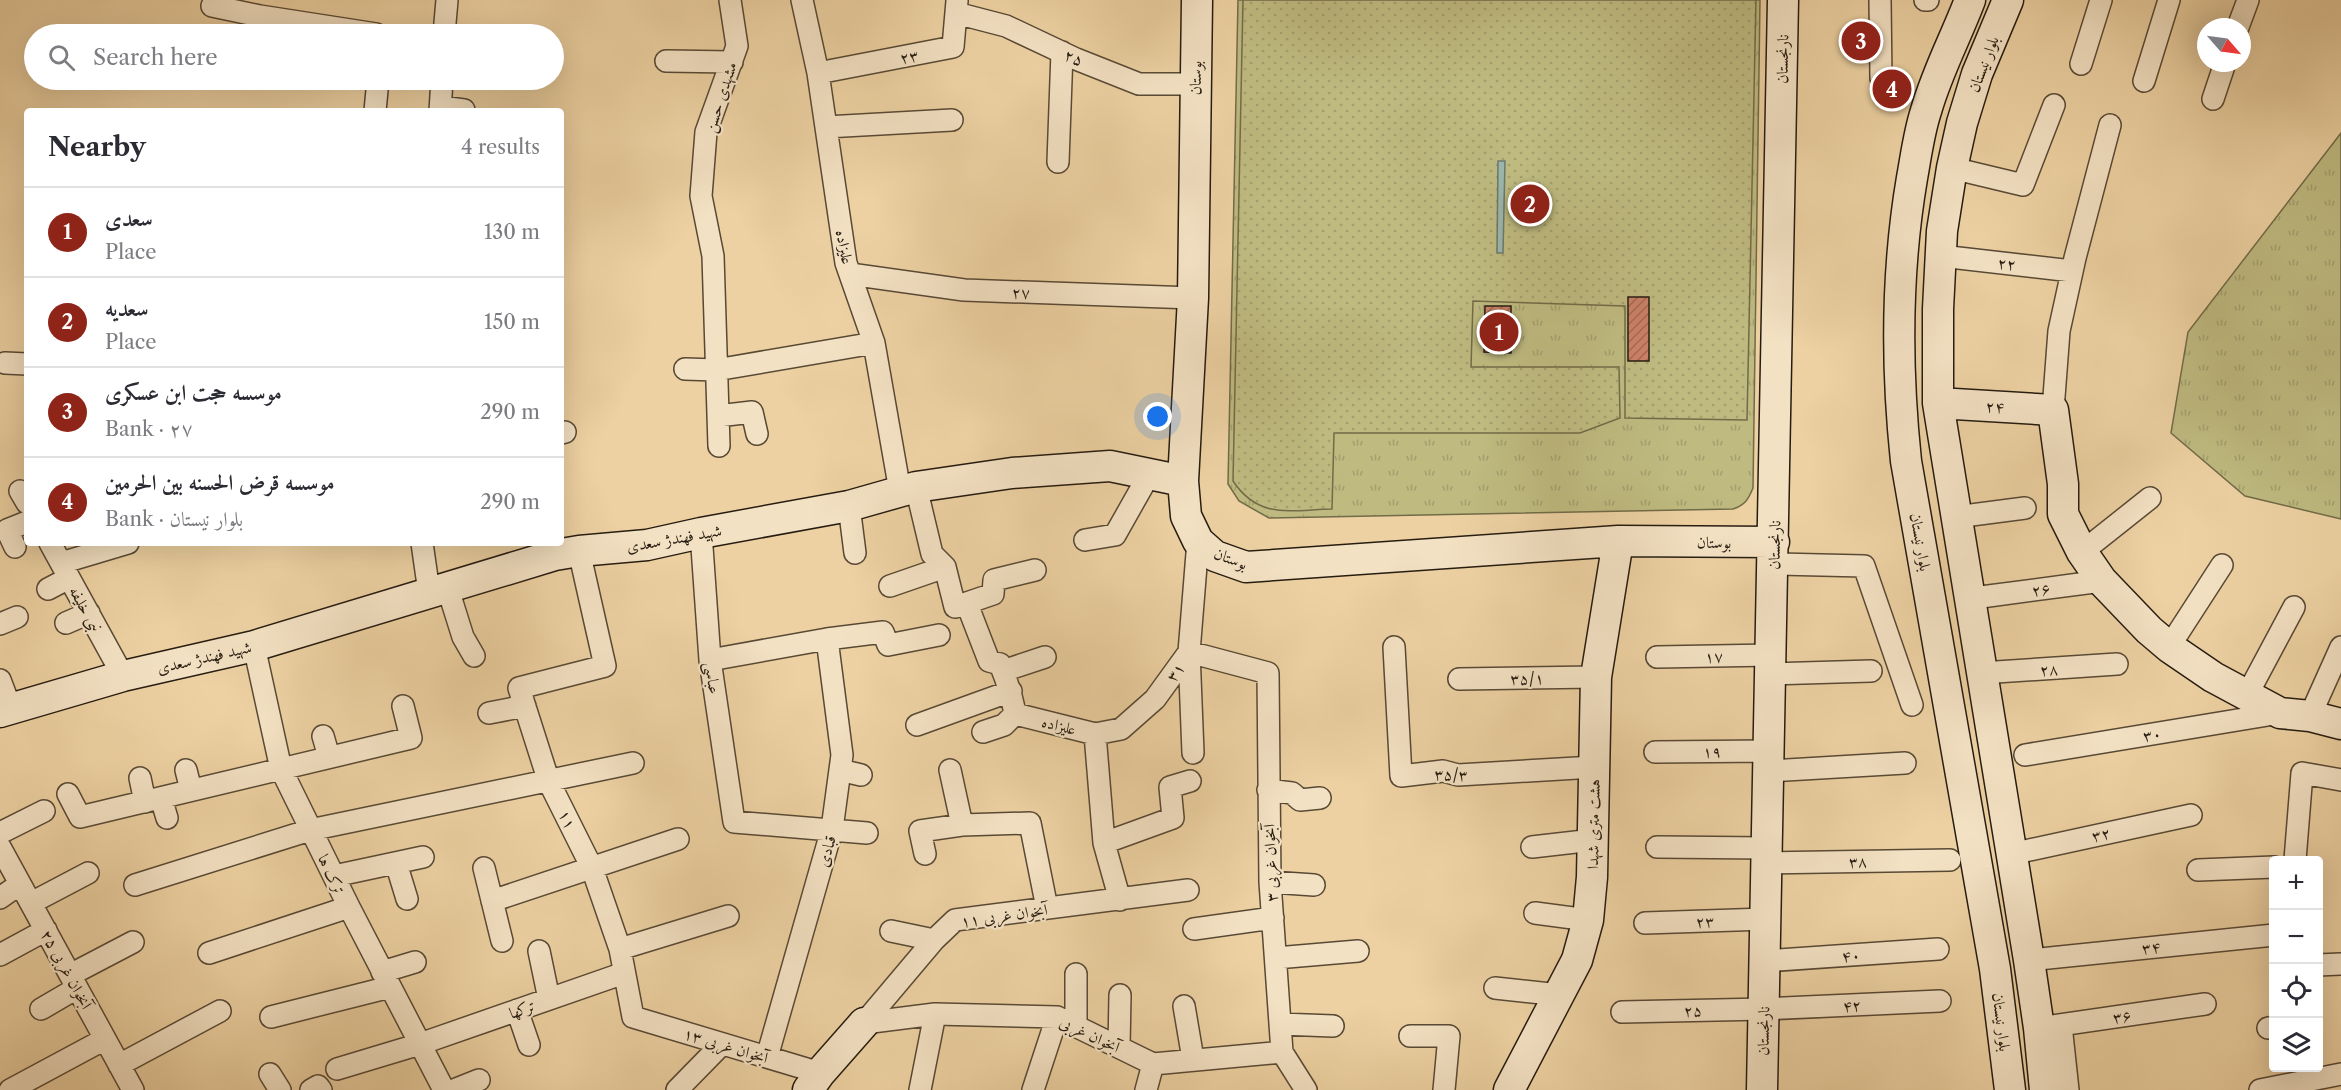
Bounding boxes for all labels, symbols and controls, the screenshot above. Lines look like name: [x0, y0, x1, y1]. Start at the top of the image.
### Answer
pin: 3: [1842, 18, 1880, 63]
north arrow: [2197, 18, 2251, 72]
search box: [24, 24, 564, 90]
street label: بلوار نیستان: [1963, 33, 2003, 95]
street label: نارنجستان: [1772, 34, 1792, 84]
icon: search: [45, 41, 78, 74]
text: Search here: [93, 44, 218, 71]
street label: ۲۳: [898, 44, 920, 68]
street label: ۲۵: [1061, 44, 1087, 70]
street label: مشهدی حسن: [699, 59, 743, 135]
street label: بوستان: [1185, 61, 1206, 95]
pin: 4: [1872, 66, 1912, 112]
text: Nearby: [48, 131, 146, 163]
text: 4 results: [461, 135, 540, 159]
pin: 2: [1510, 182, 1550, 226]
text: سعدی: [105, 205, 153, 232]
text: 1: [63, 220, 72, 244]
text: 130 m: [484, 220, 540, 244]
street label: علیزاده: [832, 228, 858, 266]
text: Place: [105, 240, 156, 264]
street label: ۲۲: [1997, 252, 2017, 274]
street label: ۲۷: [1011, 282, 1031, 302]
text: سعدیه: [105, 295, 148, 322]
text: 2: [62, 310, 73, 334]
text: 150 m: [484, 310, 540, 334]
pin: 1: [1480, 310, 1518, 354]
text: Place: [105, 330, 156, 354]
text: موسسه حجت ابن عسکری: [105, 379, 282, 406]
street label: ۲۴: [1985, 396, 2005, 416]
text: 3: [62, 400, 73, 424]
text: 290 m: [480, 400, 540, 424]
your location: [1143, 402, 1172, 431]
text: Bank · ۲۷: [105, 417, 193, 441]
text: موسسه قرض الحسنه بین الحرمین: [105, 469, 334, 496]
text: 4: [62, 490, 73, 514]
text: 290 m: [480, 490, 540, 514]
text: Bank · بلوار نیستان: [105, 507, 243, 531]
street label: بلوار نیستان: [1906, 511, 1936, 573]
street label: شهید فهندژ سعدی: [625, 520, 723, 557]
street label: نارنجستان: [1764, 520, 1784, 570]
street label: بوستان: [1697, 532, 1731, 553]
street label: بوستان: [1211, 543, 1251, 574]
street label: ۲۶: [2030, 578, 2052, 600]
street label: نبی خلیفه: [63, 583, 107, 637]
street label: شهید فهندژ سعدی: [155, 636, 253, 679]
street label: ۱۷: [1704, 646, 1724, 666]
street label: ۳۱: [1161, 659, 1189, 685]
street label: ۲۸: [2039, 659, 2059, 679]
street label: عباسی: [699, 661, 725, 696]
street label: ۳۵/۱: [1510, 668, 1544, 688]
street label: علیزاده: [1040, 711, 1078, 739]
street label: ۳۰: [2141, 723, 2163, 745]
street label: ۱۹: [1703, 741, 1721, 761]
street label: ۳۵/۳: [1434, 763, 1468, 785]
street label: هشت متری شهدا: [1582, 779, 1605, 869]
street label: ۱۱: [555, 806, 581, 832]
street label: آبخوان غربی ۳: [1259, 822, 1283, 902]
street label: ۳۲: [2090, 822, 2112, 846]
street label: قبادی: [812, 833, 840, 869]
street label: ترک ها: [314, 851, 350, 897]
street label: ۳۸: [1848, 851, 1868, 871]
map controls: [2269, 856, 2323, 1072]
button: +: [2269, 856, 2323, 910]
street label: آبخوان غربی ۱۱: [959, 899, 1051, 933]
button: −: [2269, 910, 2323, 964]
street label: ۲۳: [1695, 911, 1715, 931]
street label: آبخوان غربی ۲۵: [35, 926, 98, 1014]
street label: ۳۴: [2141, 936, 2161, 958]
street label: ۴۰: [1841, 944, 1861, 966]
button: locate: [2269, 964, 2323, 1018]
street label: بلوار نیستان: [1988, 992, 2016, 1052]
street label: ترکها: [506, 995, 538, 1023]
street label: ۴۲: [1842, 995, 1862, 1015]
street label: ۲۵: [1683, 1000, 1703, 1020]
street label: ۳۶: [2111, 1005, 2133, 1027]
street label: نارنجستان: [1753, 1006, 1773, 1056]
street label: آبخوان غربی: [1056, 1011, 1125, 1059]
button: layers: [2269, 1018, 2323, 1072]
street label: آبخوان غربی ۱۳: [681, 1023, 772, 1070]

